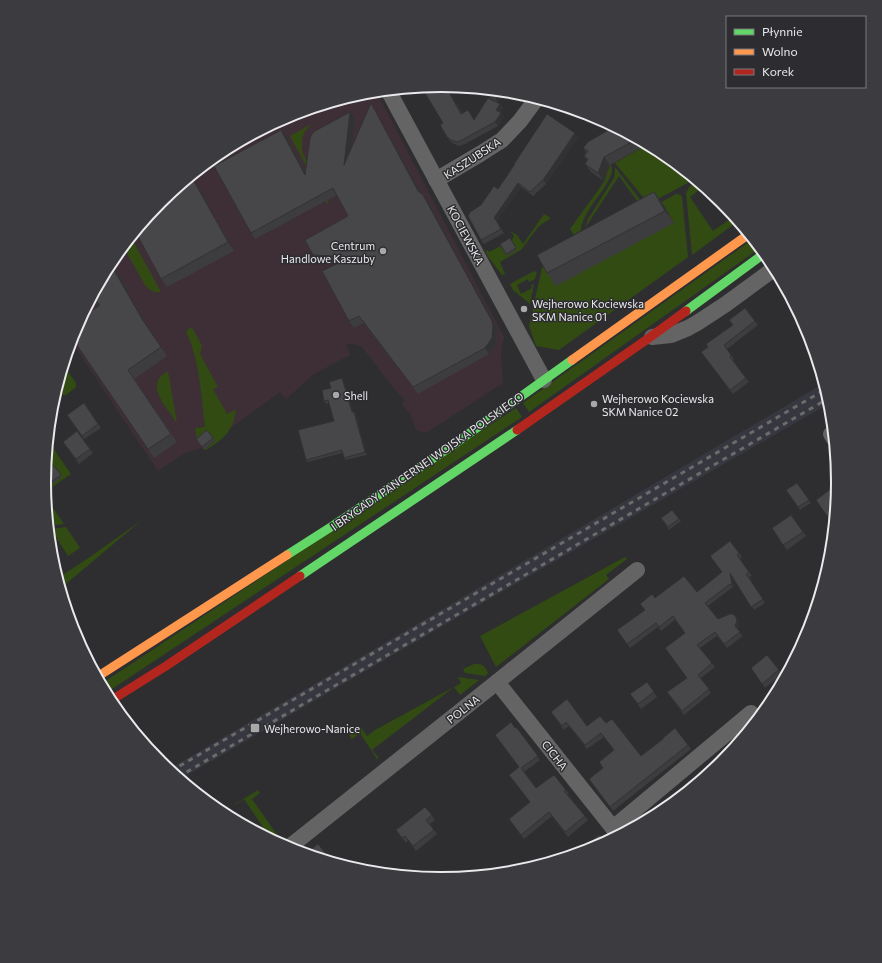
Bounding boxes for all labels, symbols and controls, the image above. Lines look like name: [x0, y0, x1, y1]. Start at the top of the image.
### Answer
legend: [726, 16, 866, 88]
text: Płynnie: [762, 24, 803, 38]
text: Wolno: [762, 44, 798, 58]
text: Korek: [762, 64, 795, 78]
street label: KASZUBSKA: [441, 135, 503, 181]
street label: KOCIEWSKA: [445, 203, 487, 267]
place label: Centrum Handlowe Kaszuby: [281, 239, 375, 265]
marker: Centrum Handlowe Kaszuby: [378, 246, 388, 256]
place label: Wejherowo Kociewska SKM Nanice 01: [532, 297, 644, 323]
marker: Wejherowo Kociewska SKM Nanice 01: [519, 304, 529, 314]
street label: I BRYGADY PANCERNEJ WOJSKA POLSKIEGO: [328, 389, 526, 534]
place label: Shell: [344, 389, 368, 402]
marker: Shell: [331, 390, 341, 400]
place label: Wejherowo Kociewska SKM Nanice 02: [602, 392, 714, 418]
marker: Wejherowo Kociewska SKM Nanice 02: [589, 399, 599, 409]
street label: POLNA: [444, 692, 482, 726]
marker: Wejherowo-Nanice: [249, 722, 261, 734]
place label: Wejherowo-Nanice: [264, 722, 360, 735]
street label: CICHA: [539, 738, 571, 773]

